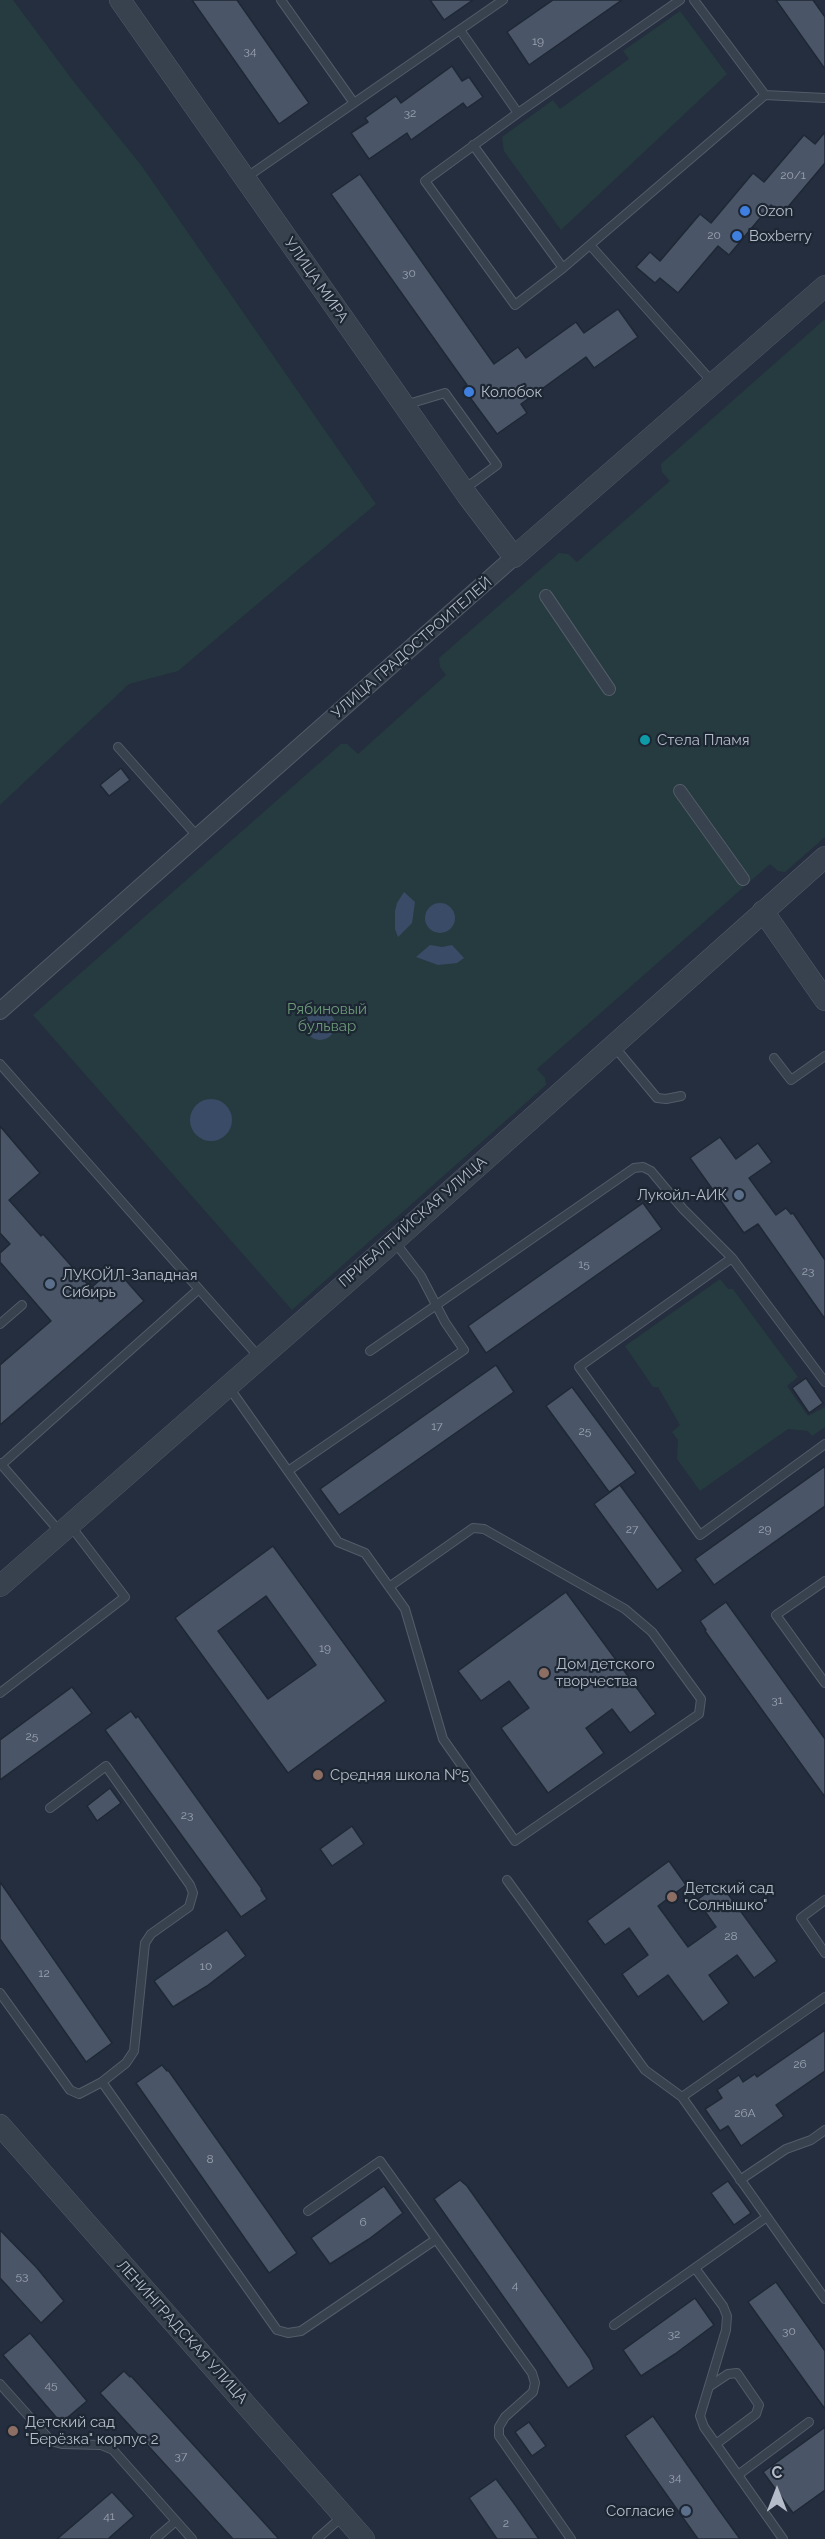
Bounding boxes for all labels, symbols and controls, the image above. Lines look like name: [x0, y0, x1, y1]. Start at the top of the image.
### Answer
house number: 19: [532, 34, 544, 48]
house number: 34: [244, 44, 256, 58]
house number: 32: [404, 106, 416, 120]
house number: 20/1: [780, 168, 806, 182]
place label: Ozon: [757, 202, 793, 220]
marker: Ozon: [738, 204, 752, 218]
place label: Boxberry: [749, 227, 812, 245]
house number: 20: [707, 228, 721, 242]
marker: Boxberry: [730, 229, 744, 243]
street label: УЛИЦА МИРА: [280, 234, 352, 326]
house number: 30: [402, 266, 416, 280]
place label: Колобок: [481, 383, 542, 401]
marker: Колобок: [462, 385, 476, 399]
street label: УЛИЦА ГРАДОСТРОИТЕЛЕЙ: [328, 573, 496, 723]
place label: Стела Пламя: [657, 731, 749, 749]
marker: Стела Пламя: [638, 733, 652, 747]
park label: Рябиновый бульвар: [287, 1000, 367, 1035]
street label: ПРИБАЛТИЙСКАЯ УЛИЦА: [335, 1153, 491, 1291]
place label: Лукойл-АИК: [637, 1186, 727, 1204]
marker: Лукойл-АИК: [732, 1188, 746, 1202]
house number: 15: [578, 1257, 590, 1271]
house number: 23: [802, 1264, 814, 1278]
place label: ЛУКОЙЛ-Западная Сибирь: [62, 1266, 197, 1301]
marker: ЛУКОЙЛ-Западная Сибирь: [43, 1277, 57, 1291]
house number: 17: [431, 1419, 443, 1433]
house number: 25: [579, 1424, 591, 1438]
house number: 27: [626, 1522, 638, 1536]
house number: 29: [758, 1522, 772, 1536]
house number: 19: [319, 1641, 331, 1655]
place label: Дом детского творчества: [556, 1655, 655, 1690]
marker: Дом детского творчества: [537, 1666, 551, 1680]
house number: 31: [771, 1693, 783, 1707]
house number: 25: [26, 1729, 38, 1743]
place label: Средняя школа №5: [330, 1766, 469, 1784]
marker: Средняя школа №5: [311, 1768, 325, 1782]
house number: 23: [181, 1808, 193, 1822]
place label: Детский сад "Солнышко": [684, 1879, 774, 1914]
marker: Детский сад "Солнышко": [665, 1890, 679, 1904]
house number: 28: [724, 1929, 738, 1943]
house number: 10: [200, 1959, 212, 1973]
house number: 12: [38, 1966, 50, 1980]
house number: 26: [793, 2057, 807, 2071]
house number: 26А: [734, 2106, 756, 2120]
house number: 8: [206, 2152, 214, 2166]
house number: 6: [359, 2215, 367, 2229]
street label: ЛЕНИНГРАДСКАЯ УЛИЦА: [113, 2256, 251, 2408]
house number: 53: [16, 2269, 28, 2283]
house number: 4: [512, 2278, 518, 2292]
house number: 30: [782, 2324, 796, 2338]
house number: 32: [668, 2327, 680, 2341]
house number: 45: [44, 2378, 58, 2392]
place label: Детский сад "Берёзка" корпус 2: [25, 2413, 159, 2448]
marker: Детский сад "Берёзка" корпус 2: [6, 2424, 20, 2438]
house number: 37: [175, 2449, 187, 2463]
north arrow: [747, 2461, 807, 2521]
text: С: [772, 2463, 782, 2482]
house number: 34: [669, 2470, 681, 2484]
place label: Согласие: [606, 2502, 674, 2520]
marker: Согласие: [679, 2504, 693, 2518]
house number: 41: [103, 2509, 115, 2523]
house number: 2: [503, 2516, 509, 2530]

